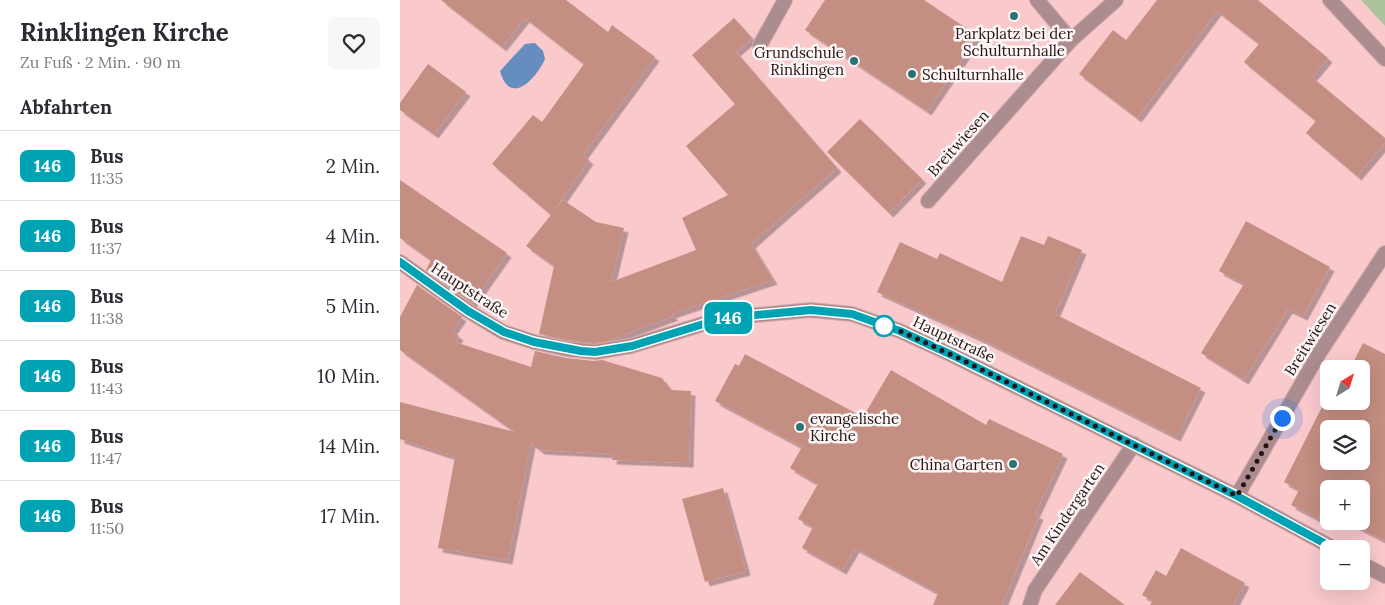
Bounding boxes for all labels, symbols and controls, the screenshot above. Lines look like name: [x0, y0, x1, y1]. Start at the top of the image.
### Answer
marker: Parkplatz bei der Schulturnhalle: [1008, 10, 1020, 22]
text: Rinklingen Kirche: [20, 17, 229, 48]
button: heart: [328, 17, 380, 69]
place label: Parkplatz bei der Schulturnhalle: [955, 24, 1073, 60]
place label: Grundschule Rinklingen: [754, 43, 844, 79]
text: Zu Fuß · 2 Min. · 90 m: [20, 52, 181, 72]
marker: Grundschule Rinklingen: [848, 55, 860, 67]
place label: Schulturnhalle: [922, 65, 1024, 84]
marker: Schulturnhalle: [906, 68, 918, 80]
text: Abfahrten: [20, 95, 112, 119]
street label: Breitwiesen: [923, 106, 993, 180]
text: Bus: [90, 144, 123, 168]
text: 146: [34, 154, 61, 177]
text: 2 Min.: [326, 154, 380, 178]
text: 11:35: [90, 168, 123, 188]
text: Bus: [90, 214, 123, 238]
text: 146: [34, 224, 61, 247]
text: 4 Min.: [326, 224, 380, 248]
text: 11:37: [90, 238, 122, 258]
street label: Hauptstraße: [428, 258, 512, 322]
text: Bus: [90, 284, 123, 308]
text: 146: [34, 294, 61, 317]
text: 5 Min.: [326, 294, 380, 318]
street label: Breitwiesen: [1280, 299, 1340, 379]
line badge: 146: [699, 302, 757, 334]
text: 146: [714, 306, 742, 329]
text: 11:38: [90, 308, 124, 328]
street label: Hauptstraße: [910, 312, 998, 366]
unlabelled marker: [873, 315, 895, 337]
text: Bus: [90, 354, 123, 378]
north arrow: [1320, 360, 1370, 410]
map controls: [1320, 360, 1370, 590]
text: 146: [34, 364, 61, 387]
text: 10 Min.: [317, 364, 380, 388]
text: 11:43: [90, 378, 123, 398]
your location: [1270, 406, 1295, 431]
place label: evangelische Kirche: [810, 409, 899, 445]
button: layers: [1320, 420, 1370, 470]
marker: evangelische Kirche: [794, 421, 806, 433]
text: Bus: [90, 424, 123, 448]
text: 146: [34, 434, 61, 457]
text: 14 Min.: [319, 434, 380, 458]
text: 11:47: [90, 448, 122, 468]
place label: China Garten: [910, 455, 1003, 474]
marker: China Garten: [1007, 458, 1019, 470]
street label: Am Kindergarten: [1025, 459, 1108, 570]
button: +: [1320, 480, 1370, 530]
text: Bus: [90, 494, 123, 518]
text: 146: [34, 504, 61, 527]
text: 17 Min.: [320, 504, 380, 528]
text: 11:50: [90, 518, 124, 538]
button: −: [1320, 540, 1370, 590]

